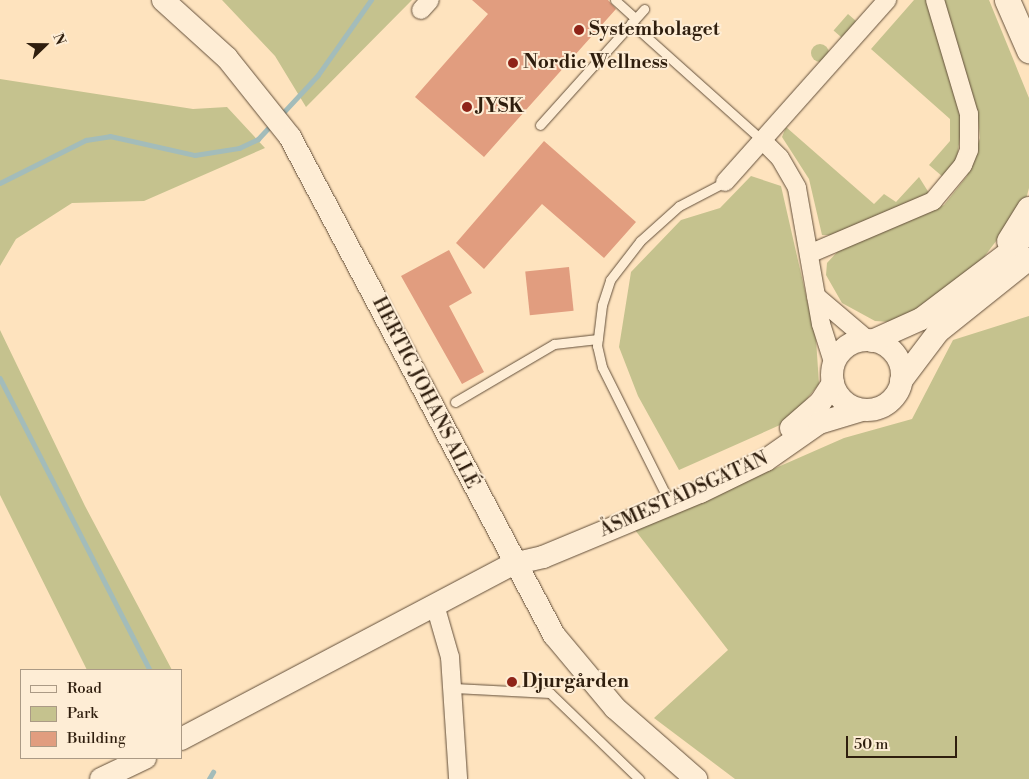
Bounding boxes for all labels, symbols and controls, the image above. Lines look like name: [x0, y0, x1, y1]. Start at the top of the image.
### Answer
place label: Systembolaget: [589, 19, 719, 41]
north arrow: [20, 20, 70, 70]
marker: Systembolaget: [573, 24, 585, 36]
text: N: [48, 31, 69, 48]
place label: Nordic Wellness: [523, 52, 668, 74]
marker: Nordic Wellness: [507, 57, 519, 69]
place label: JYSK: [477, 96, 524, 118]
marker: JYSK: [461, 101, 473, 113]
street label: HERTIG JOHANS ALLÉ: [367, 293, 483, 493]
street label: ÅSMESTADSGATAN: [596, 448, 772, 542]
legend: [20, 669, 182, 759]
place label: Djurgården: [522, 671, 629, 693]
marker: Djurgården: [506, 676, 518, 688]
text: Road: [67, 679, 102, 698]
text: Park: [67, 704, 98, 723]
scale bar: [849, 726, 960, 758]
text: Building: [67, 729, 126, 748]
text: 50 m: [854, 735, 888, 754]

